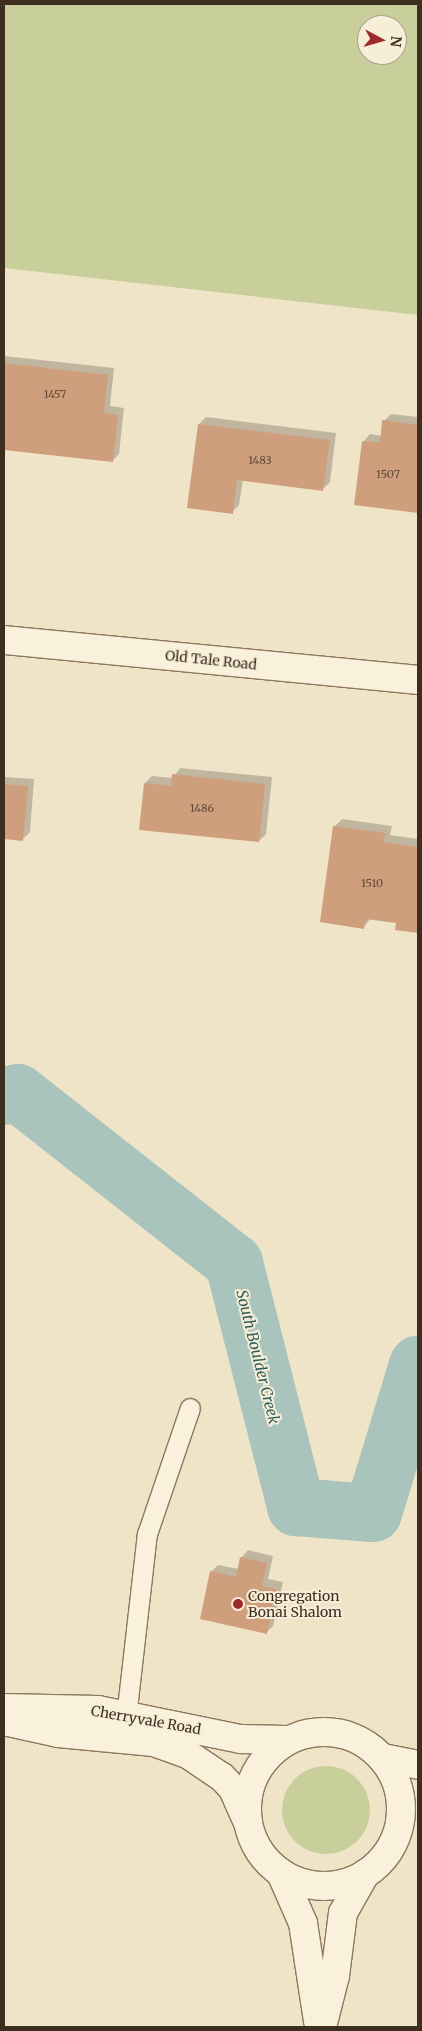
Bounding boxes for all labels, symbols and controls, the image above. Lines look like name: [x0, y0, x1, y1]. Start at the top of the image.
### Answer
north arrow: [357, 15, 407, 65]
text: N: [386, 35, 405, 48]
house number: 1457: [44, 387, 66, 401]
house number: 1483: [248, 453, 272, 467]
house number: 1507: [376, 467, 400, 481]
street label: Old Tale Road: [164, 647, 258, 673]
house number: 1486: [190, 801, 214, 815]
house number: 1510: [361, 876, 383, 890]
water label: South Boulder Creek: [233, 1288, 283, 1426]
place label: Congregation Bonai Shalom: [248, 1588, 342, 1620]
marker: Congregation Bonai Shalom: [232, 1598, 244, 1610]
street label: Cherryvale Road: [90, 1702, 202, 1738]

